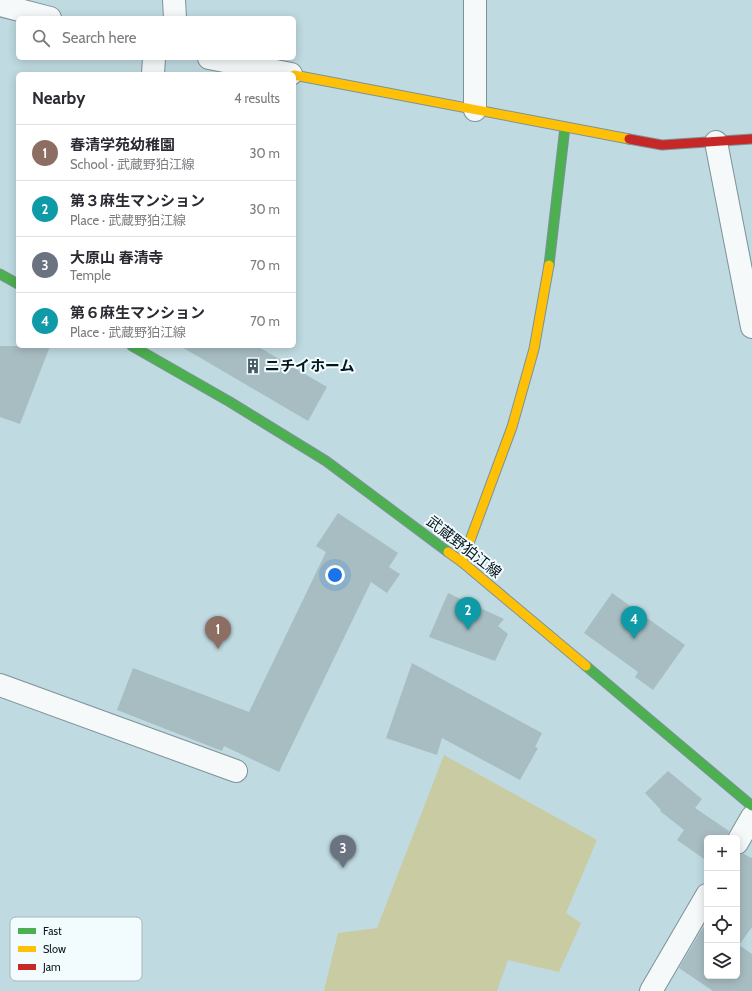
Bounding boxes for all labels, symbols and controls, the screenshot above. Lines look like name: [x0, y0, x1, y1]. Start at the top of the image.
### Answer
search box: [16, 16, 296, 60]
icon: search: [30, 27, 52, 49]
text: Search here: [62, 29, 137, 47]
text: Nearby: [32, 88, 85, 108]
text: 4 results: [234, 90, 280, 106]
text: 春清学苑幼稚園: [70, 136, 175, 154]
text: 1: [43, 145, 47, 161]
text: 30 m: [250, 145, 280, 161]
text: School · 武蔵野狛江線: [70, 156, 195, 172]
text: 第３麻生マンション: [70, 192, 205, 210]
text: 2: [42, 201, 48, 217]
text: 30 m: [250, 201, 280, 217]
text: Place · 武蔵野狛江線: [70, 212, 186, 228]
text: 大原山 春清寺: [70, 249, 163, 267]
text: 3: [41, 257, 49, 273]
text: 70 m: [250, 257, 280, 273]
text: Temple: [70, 267, 111, 283]
text: 第６麻生マンション: [70, 304, 205, 322]
text: 4: [41, 313, 49, 329]
text: 70 m: [250, 313, 280, 329]
text: Place · 武蔵野狛江線: [70, 324, 186, 340]
building icon: ニチイホーム: [244, 357, 262, 375]
place label: ニチイホーム: [265, 357, 355, 375]
street label: 武蔵野狛江線: [423, 512, 505, 582]
your location: [325, 565, 345, 585]
pin: 2: [455, 597, 481, 630]
pin: 4: [621, 606, 647, 639]
pin: 1: [205, 616, 231, 649]
pin: 3: [330, 835, 356, 868]
map controls: [704, 835, 740, 979]
button: +: [704, 835, 740, 871]
button: −: [704, 871, 740, 907]
button: locate: [704, 907, 740, 943]
legend: [10, 917, 142, 981]
text: Fast: [43, 924, 62, 938]
text: Slow: [43, 942, 66, 956]
button: layers: [704, 943, 740, 979]
text: Jam: [42, 960, 61, 974]

